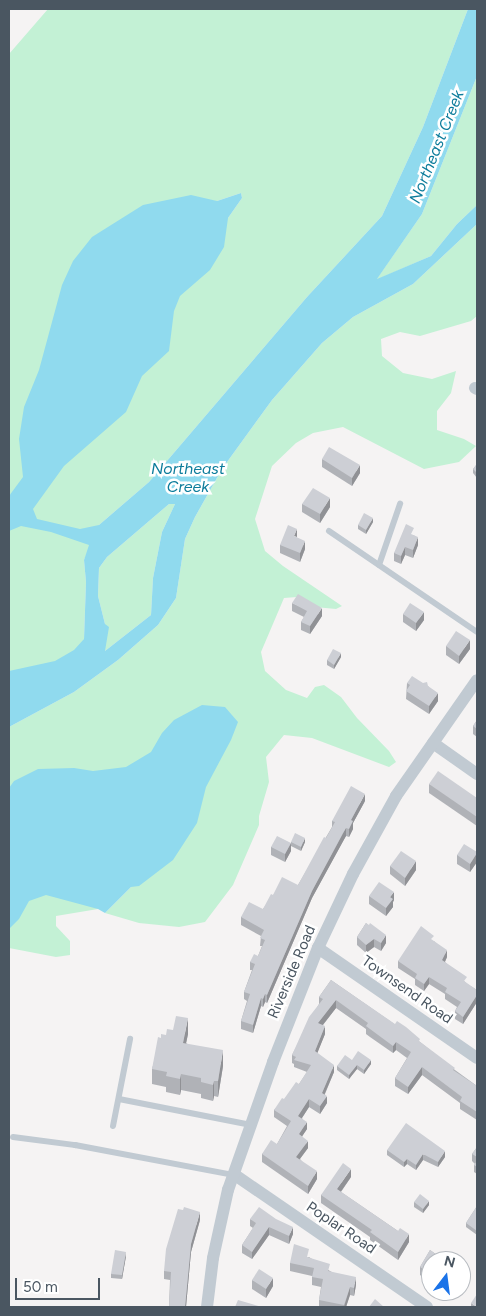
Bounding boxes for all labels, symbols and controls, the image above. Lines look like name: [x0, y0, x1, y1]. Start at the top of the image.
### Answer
water label: Northeast Creek: [406, 88, 468, 206]
water label: Northeast Creek: [151, 459, 225, 497]
street label: Riverside Road: [264, 923, 320, 1021]
street label: Townsend Road: [358, 952, 456, 1028]
street label: Poplar Road: [303, 1198, 379, 1258]
north arrow: [421, 1251, 471, 1301]
text: N: [442, 1252, 457, 1272]
scale bar: [18, 1268, 102, 1300]
text: 50 m: [23, 1278, 58, 1296]

